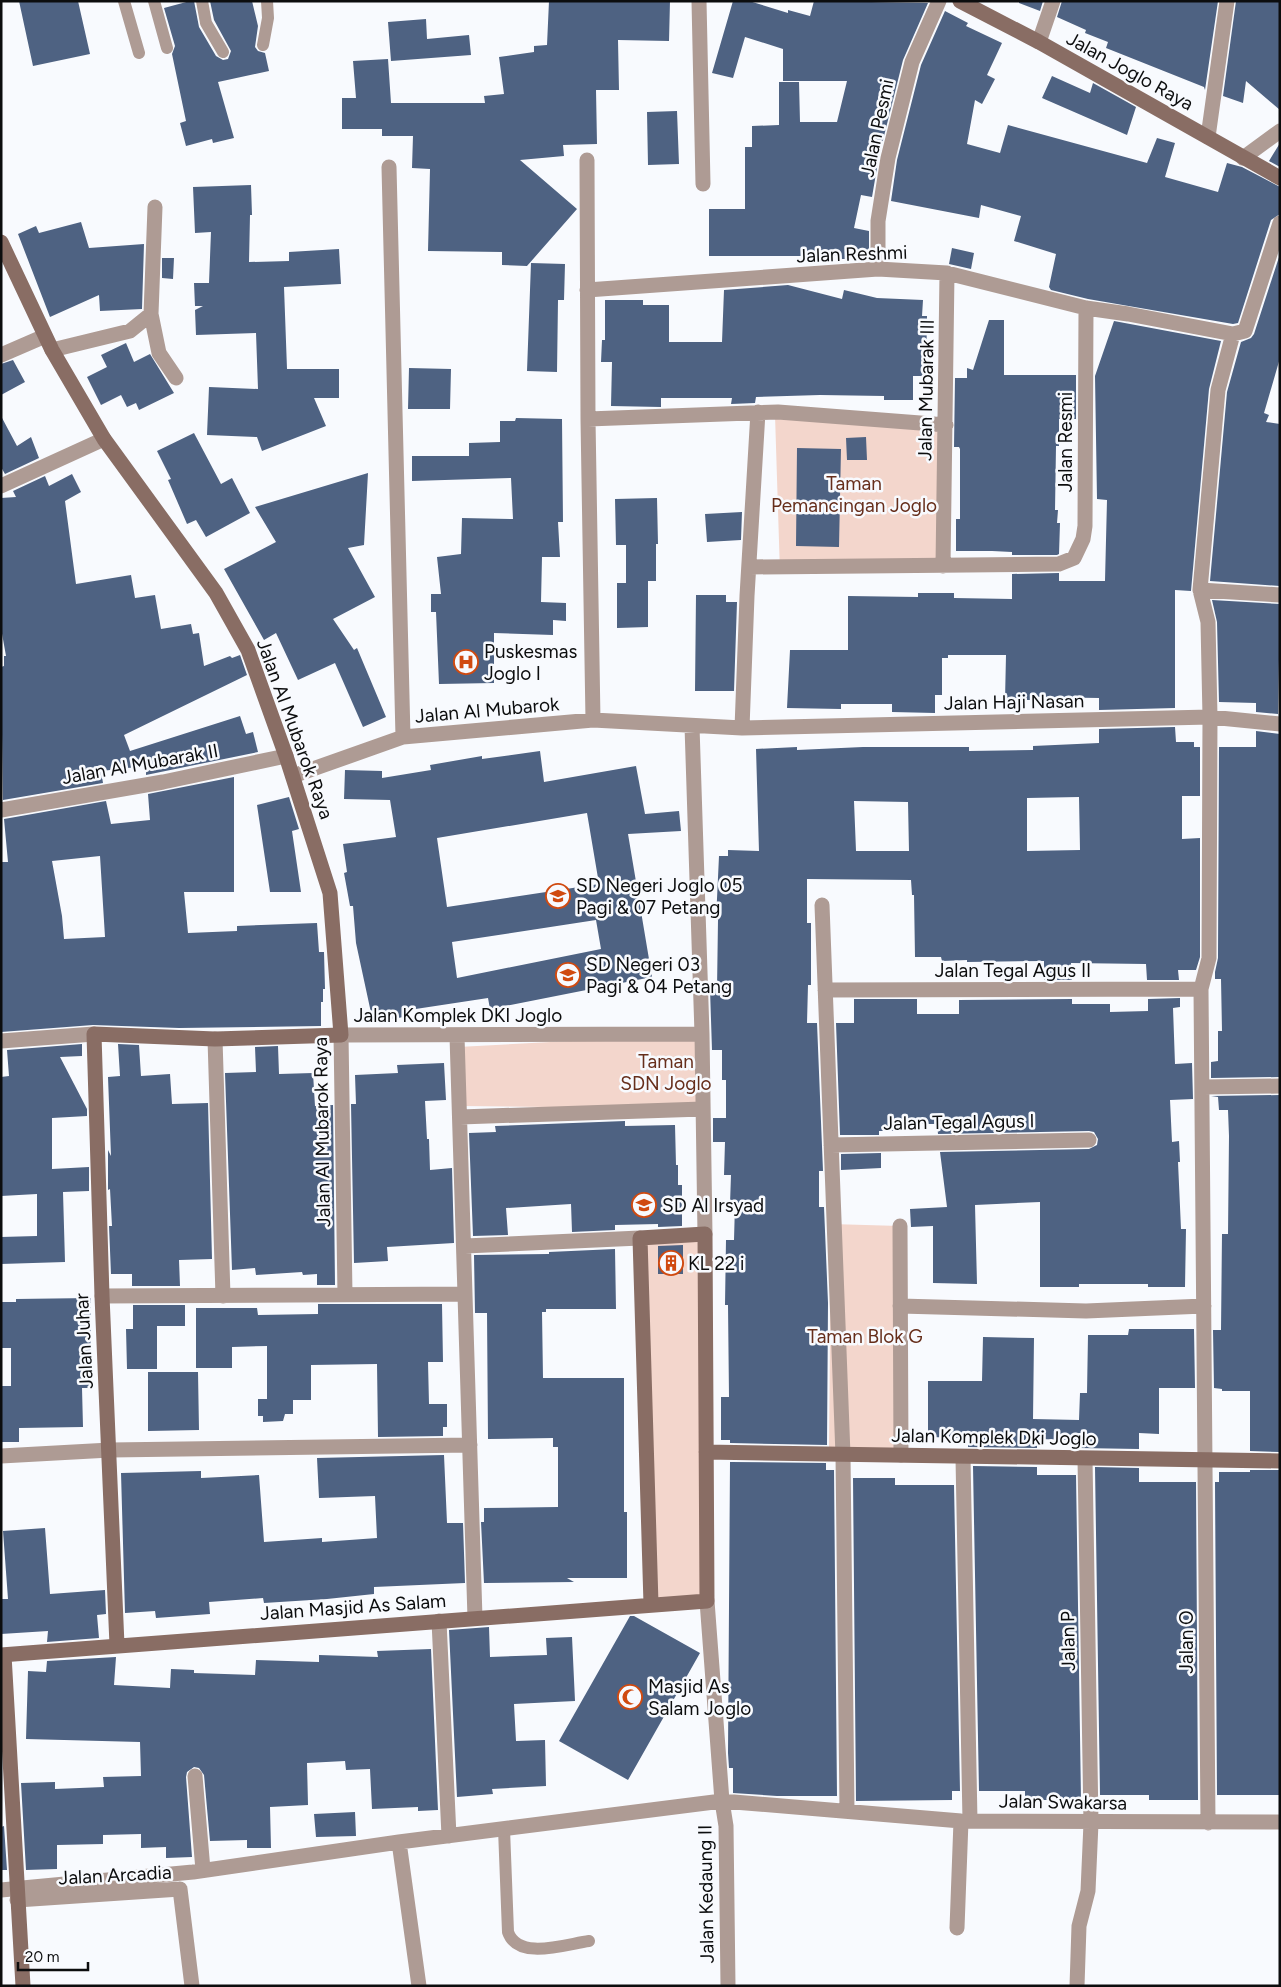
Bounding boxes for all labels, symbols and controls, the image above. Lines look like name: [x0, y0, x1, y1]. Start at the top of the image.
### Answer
street label: Jalan Joglo Raya: [1063, 27, 1197, 115]
street label: Jalan Pesmi: [855, 77, 899, 179]
street label: Jalan Reshmi: [796, 241, 908, 267]
street label: Jalan Mubarak III: [913, 319, 939, 461]
street label: Jalan Resmi: [1054, 392, 1077, 492]
park label: Taman Pemancingan Joglo: [771, 472, 937, 517]
street label: Jalan Al Mubarok Raya: [252, 636, 338, 822]
place label: Puskesmas Joglo I: [484, 640, 577, 685]
hospital icon: Puskesmas Joglo I: [453, 649, 479, 675]
street label: Jalan Haji Nasan: [944, 689, 1084, 715]
street label: Jalan Al Mubarok: [414, 692, 561, 728]
street label: Jalan Al Mubarak II: [60, 739, 220, 789]
place label: SD Negeri Joglo 05 Pagi & 07 Petang: [576, 874, 743, 919]
school or university icon: SD Negeri Joglo 05 Pagi & 07 Petang: [545, 883, 571, 909]
place label: SD Negeri 03 Pagi & 04 Petang: [586, 953, 732, 998]
street label: Jalan Tegal Agus II: [935, 959, 1091, 982]
school or university icon: SD Negeri 03 Pagi & 04 Petang: [555, 962, 581, 988]
street label: Jalan Komplek DKI Joglo: [354, 1004, 562, 1027]
street label: Jalan Al Mubarok Raya: [309, 1037, 335, 1227]
park label: Taman SDN Joglo: [620, 1050, 712, 1095]
street label: Jalan Tegal Agus I: [883, 1109, 1035, 1135]
school or university icon: SD Al Irsyad: [631, 1192, 657, 1218]
place label: SD Al Irsyad: [662, 1194, 764, 1217]
building icon: KL 22 i: [658, 1250, 684, 1276]
place label: KL 22 i: [688, 1252, 745, 1275]
street label: Jalan Juhar: [70, 1292, 98, 1389]
park label: Taman Blok G: [807, 1325, 923, 1348]
street label: Jalan Komplek Dki Joglo: [891, 1424, 1097, 1450]
street label: Jalan Masjid As Salam: [259, 1589, 447, 1625]
street label: Jalan O: [1175, 1610, 1198, 1674]
street label: Jalan P: [1056, 1611, 1080, 1671]
place label: Masjid As Salam Joglo: [648, 1675, 751, 1720]
mosque icon: Masjid As Salam Joglo: [617, 1684, 643, 1710]
street label: Jalan Swakarsa: [999, 1789, 1127, 1815]
street label: Jalan Kedaung II: [693, 1824, 719, 1964]
street label: Jalan Arcadia: [58, 1861, 172, 1889]
scale bar: [18, 1940, 88, 1972]
text: 20 m: [25, 1948, 59, 1966]

